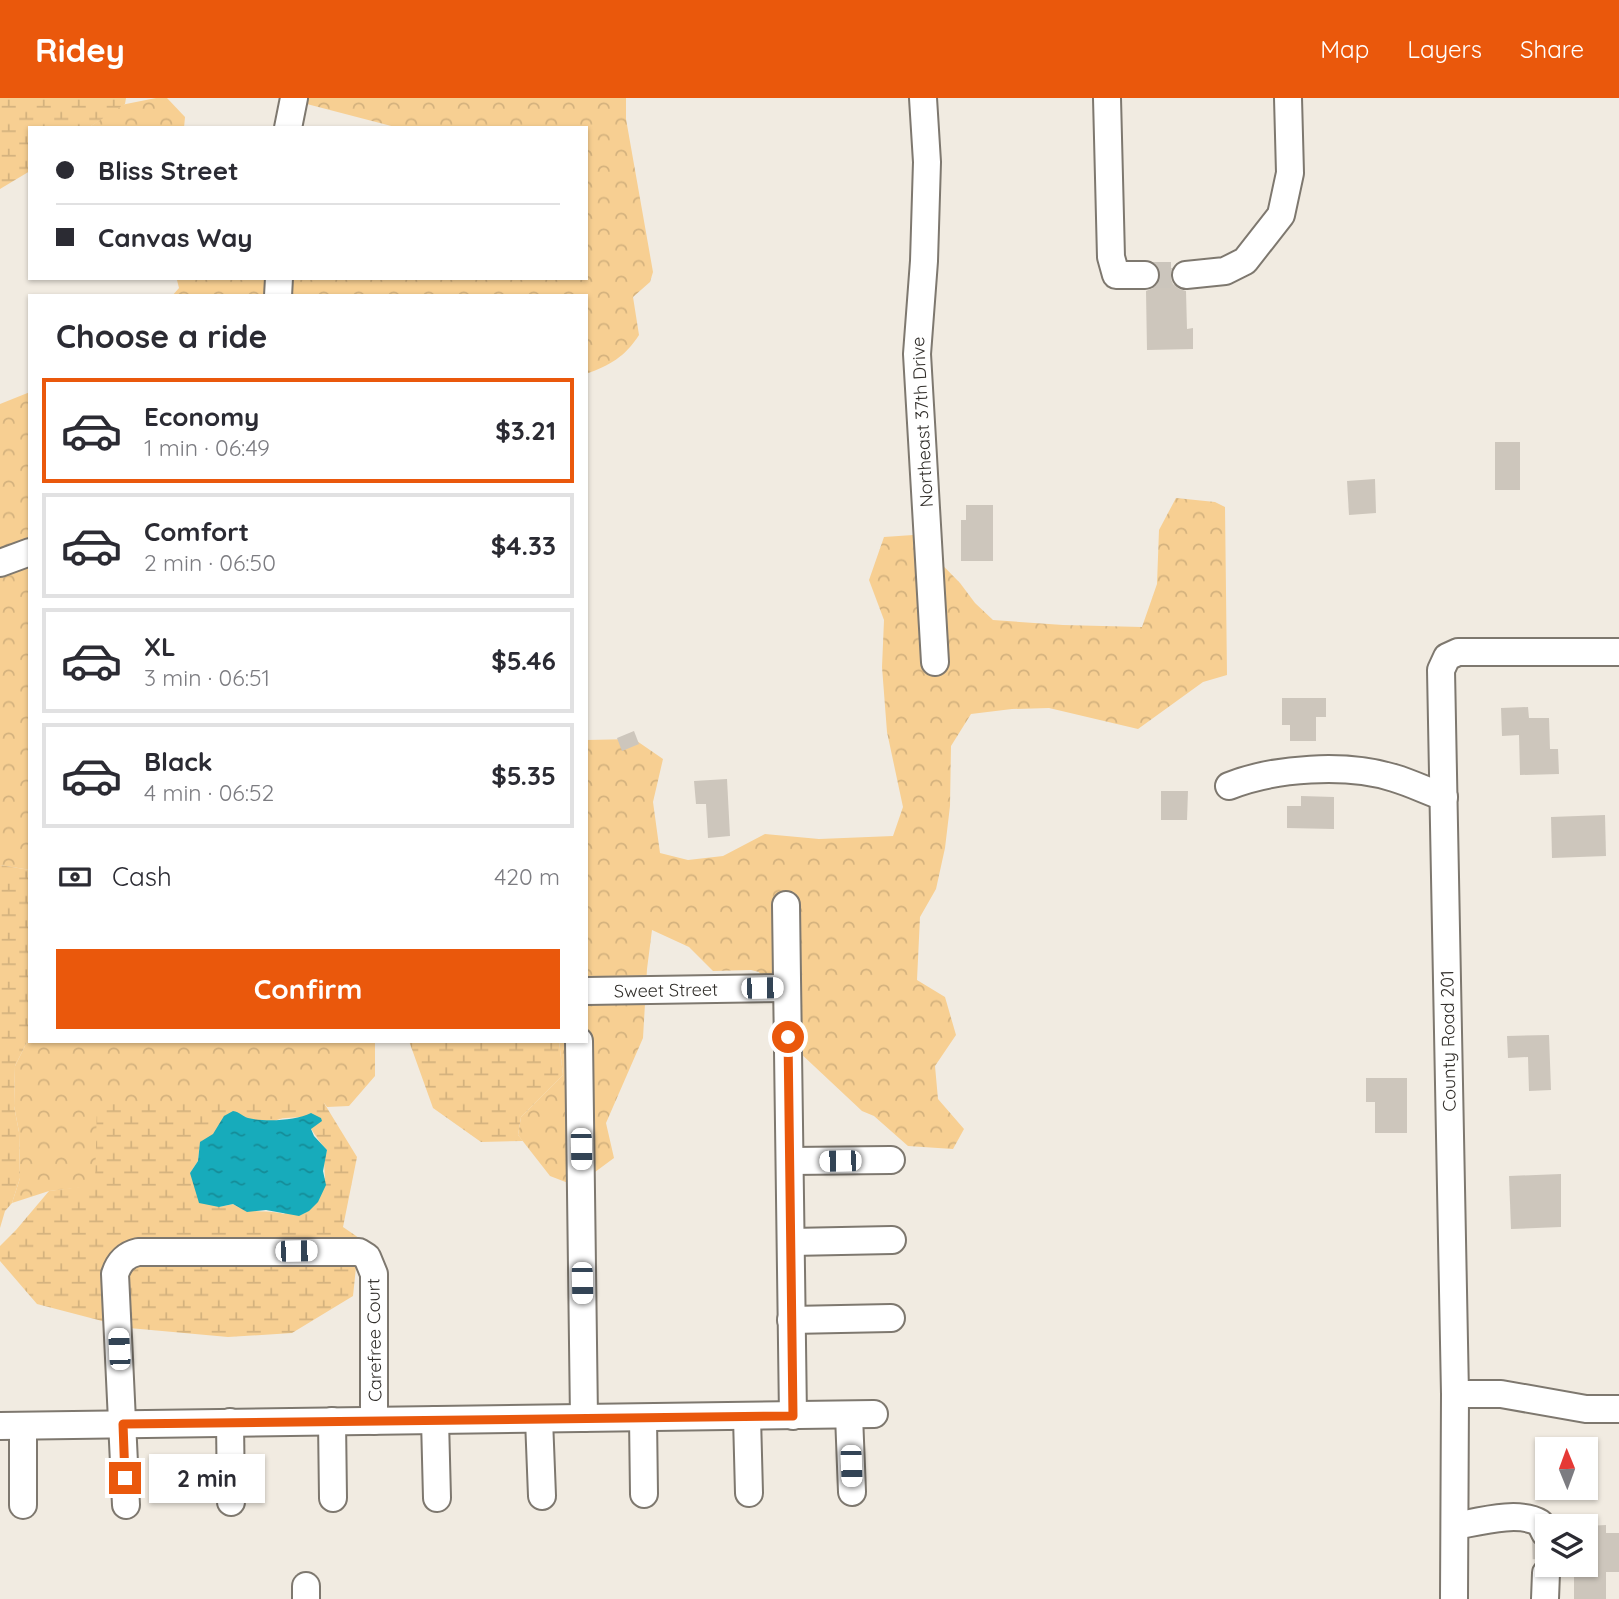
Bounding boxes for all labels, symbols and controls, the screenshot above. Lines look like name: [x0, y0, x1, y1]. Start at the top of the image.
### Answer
text: Ridey: [35, 29, 125, 70]
text: Map: [1320, 34, 1369, 64]
text: Layers: [1407, 34, 1482, 64]
text: Share: [1520, 34, 1584, 64]
text: Bliss Street: [98, 154, 239, 187]
text: Canvas Way: [98, 221, 253, 254]
text: Choose a ride: [56, 316, 268, 356]
street label: Northeast 37th Drive: [906, 336, 938, 508]
icon: car: [60, 399, 123, 462]
text: Economy: [144, 400, 259, 433]
text: $3.21: [495, 414, 556, 447]
text: 1 min · 06:49: [144, 433, 270, 462]
icon: car: [60, 514, 123, 577]
text: Comfort: [144, 515, 249, 548]
text: $4.33: [491, 529, 556, 562]
text: 2 min · 06:50: [144, 548, 276, 577]
icon: car: [60, 629, 123, 692]
text: XL: [144, 630, 176, 663]
text: $5.46: [491, 644, 556, 677]
text: 3 min · 06:51: [144, 663, 270, 692]
icon: car: [60, 744, 123, 807]
text: Black: [144, 745, 213, 778]
text: $5.35: [491, 759, 556, 792]
text: 4 min · 06:52: [144, 778, 274, 807]
icon: cash: [56, 858, 94, 896]
text: Cash: [112, 860, 172, 893]
text: 420 m: [494, 862, 560, 891]
button: Confirm: [56, 949, 560, 1029]
street label: County Road 201: [1435, 970, 1461, 1112]
car: [741, 977, 784, 999]
street label: Sweet Street: [614, 978, 718, 1002]
route start: [772, 1021, 804, 1053]
car: [571, 1128, 592, 1170]
car: [819, 1150, 862, 1172]
car: [275, 1240, 318, 1262]
car: [572, 1262, 593, 1304]
street label: Carefree Court: [361, 1278, 387, 1402]
car: [108, 1327, 131, 1371]
north arrow: [1535, 1437, 1598, 1500]
map controls: [1535, 1437, 1598, 1577]
car: [840, 1445, 863, 1487]
callout: 2 min: [150, 1454, 265, 1502]
route end: [109, 1462, 141, 1494]
text: 2 min: [177, 1464, 237, 1493]
button: layers: [1535, 1514, 1598, 1577]

